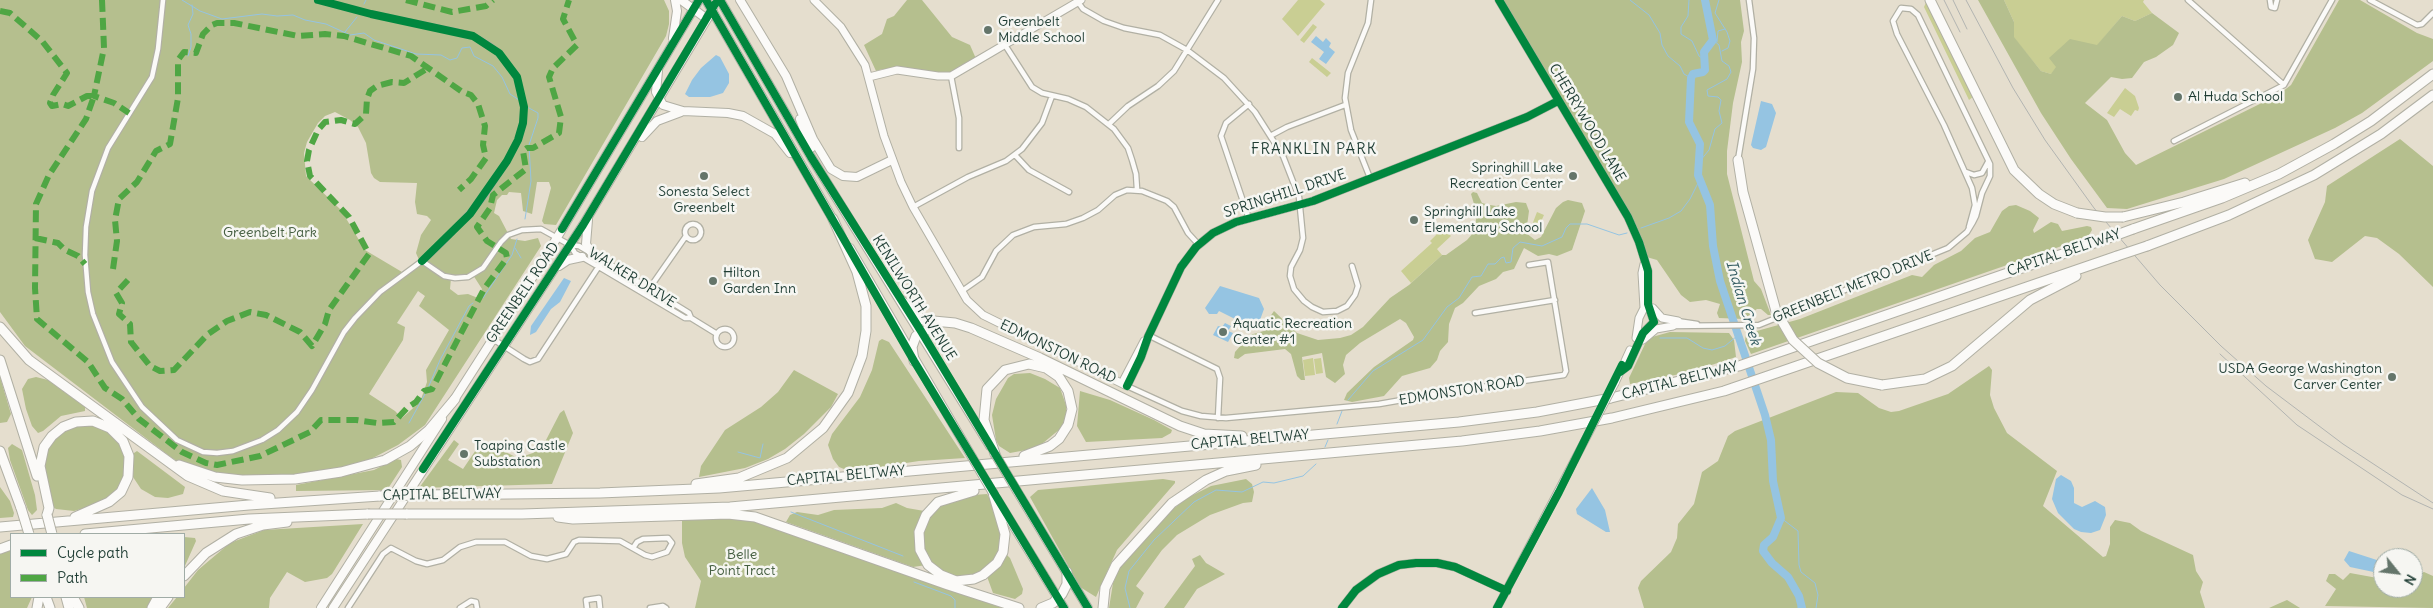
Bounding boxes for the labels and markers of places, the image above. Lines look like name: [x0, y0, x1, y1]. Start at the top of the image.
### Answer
place label: Greenbelt Middle School: [998, 14, 1085, 46]
marker: Greenbelt Middle School: [982, 24, 994, 36]
place label: Al Huda School: [2188, 89, 2283, 105]
marker: Al Huda School: [2172, 91, 2184, 103]
place label: Springhill Lake Recreation Center: [1450, 160, 1563, 192]
marker: Sonesta Select Greenbelt: [698, 170, 710, 182]
marker: Springhill Lake Recreation Center: [1567, 170, 1579, 182]
place label: Sonesta Select Greenbelt: [658, 184, 750, 216]
place label: Springhill Lake Elementary School: [1424, 204, 1542, 236]
marker: Springhill Lake Elementary School: [1408, 214, 1420, 226]
place label: Hilton Garden Inn: [723, 265, 796, 298]
marker: Hilton Garden Inn: [707, 275, 719, 287]
place label: Aquatic Recreation Center #1: [1233, 316, 1352, 348]
marker: Aquatic Recreation Center #1: [1217, 326, 1229, 338]
place label: USDA George Washington Carver Center: [2218, 361, 2382, 394]
marker: USDA George Washington Carver Center: [2386, 371, 2398, 383]
place label: Toaping Castle Substation: [474, 438, 566, 471]
marker: Toaping Castle Substation: [458, 448, 470, 460]

